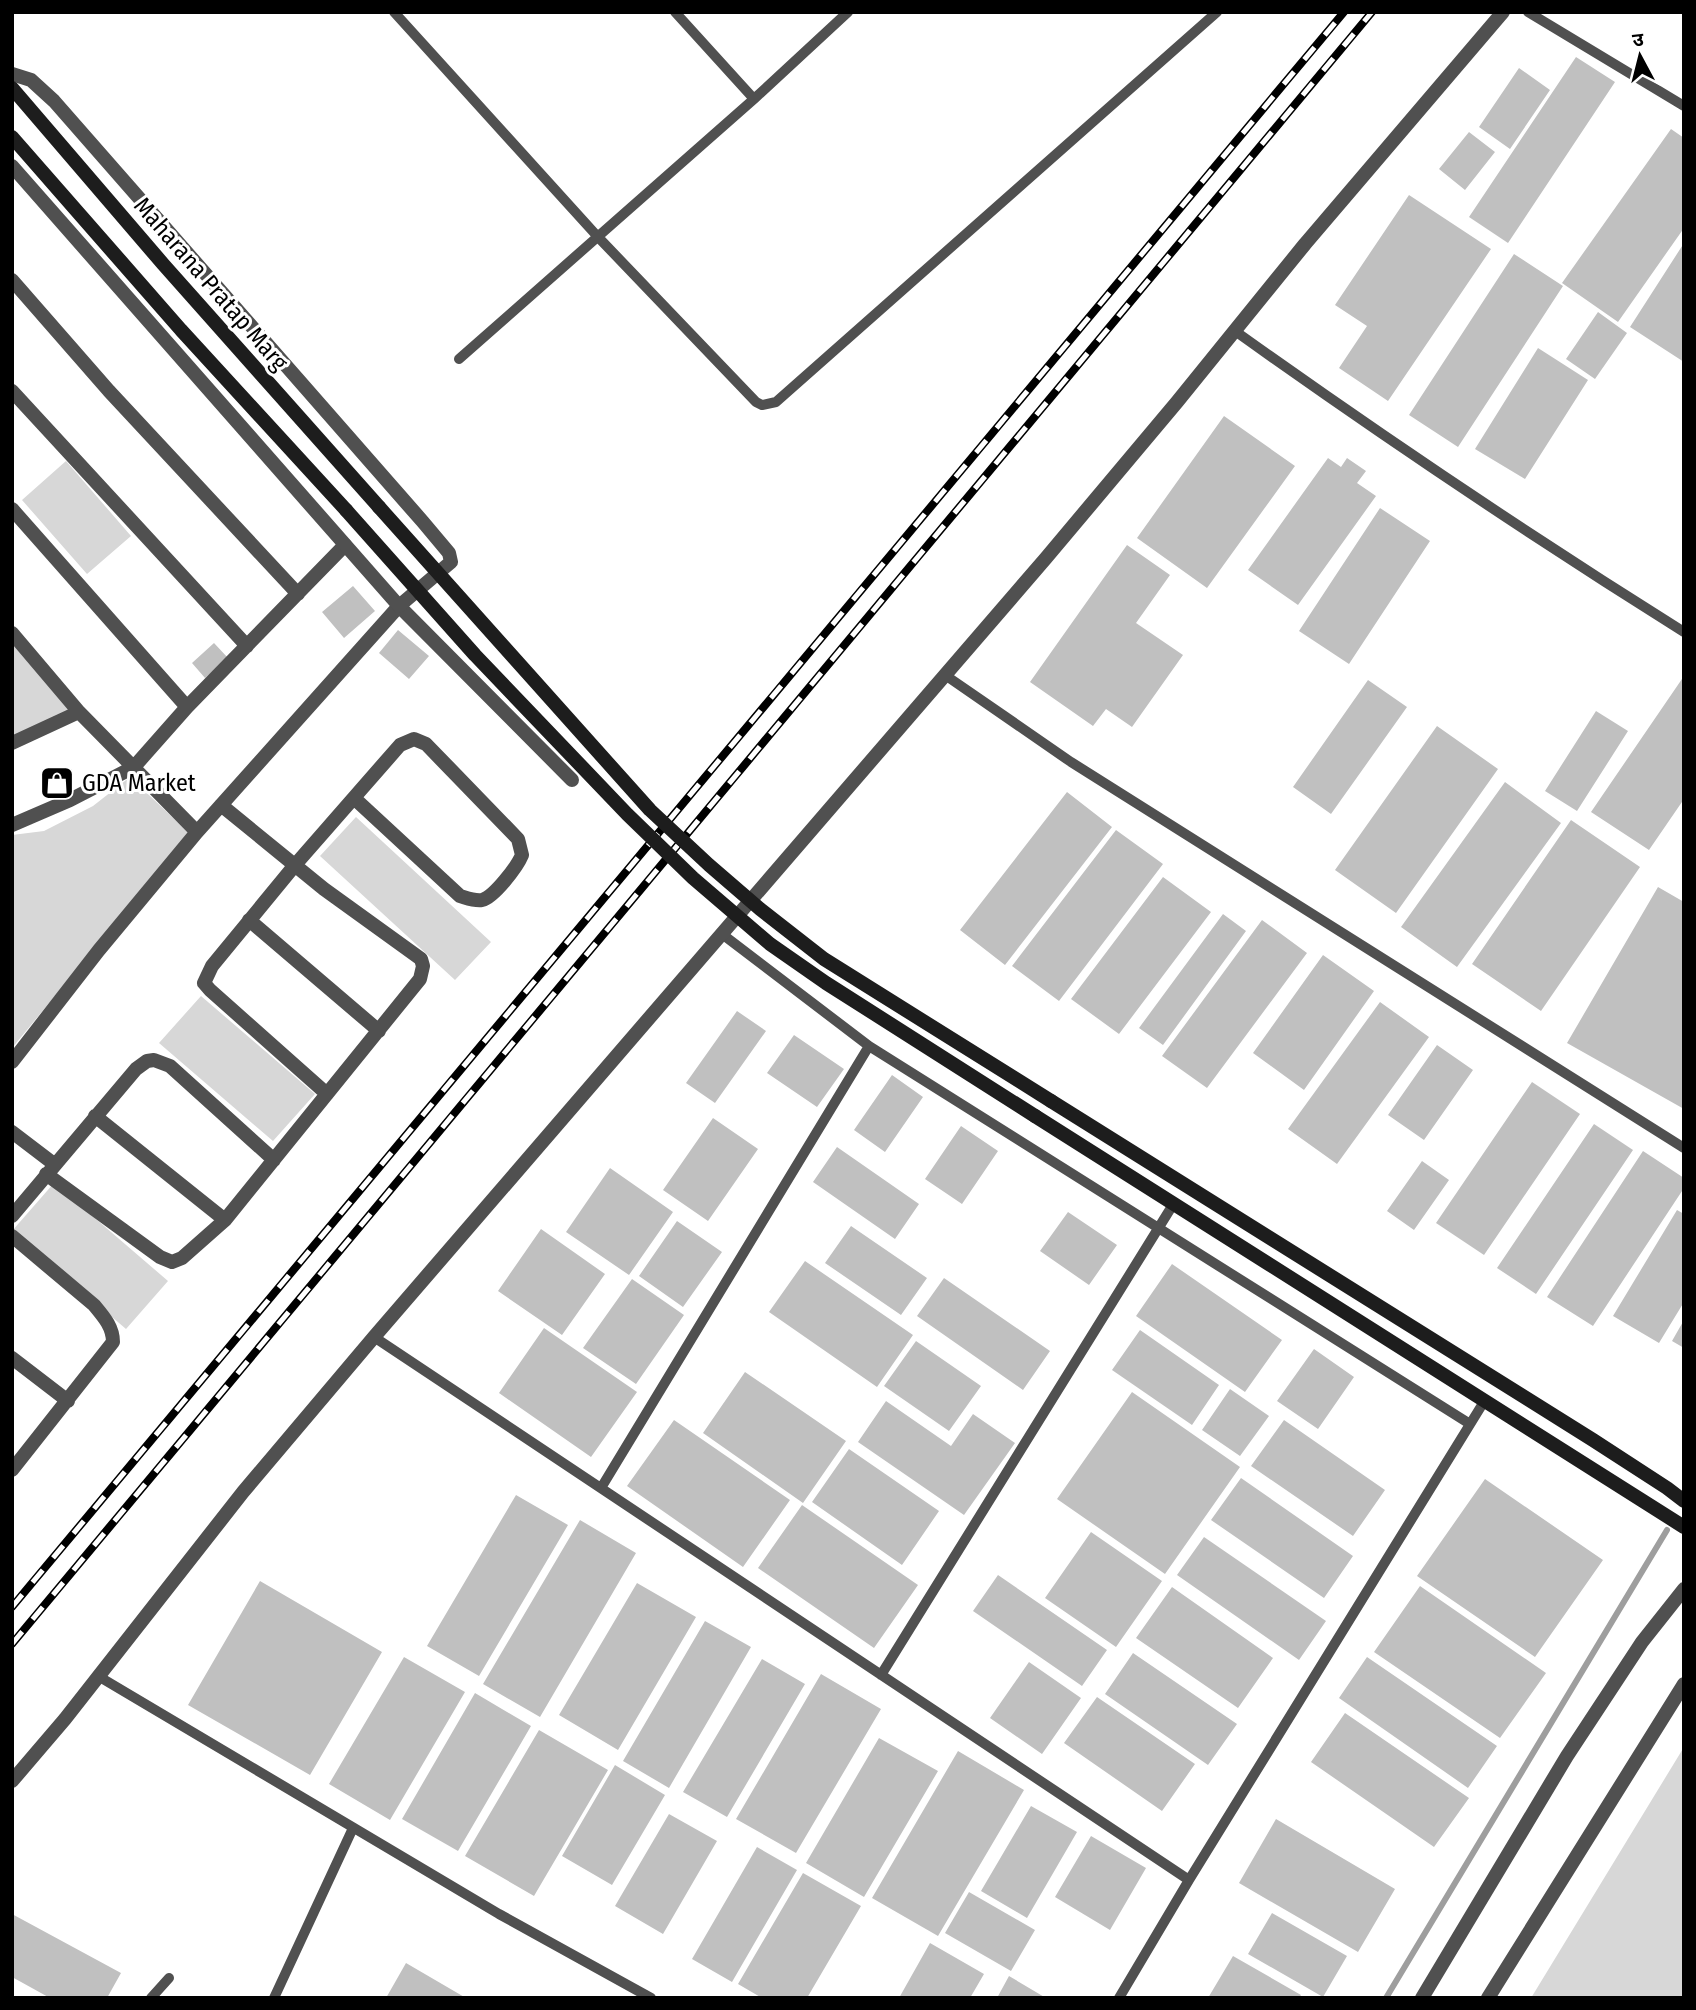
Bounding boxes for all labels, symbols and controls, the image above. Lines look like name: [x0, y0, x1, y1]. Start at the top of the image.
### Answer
north arrow: [1605, 21, 1675, 91]
text: उ: [1631, 27, 1646, 52]
street label: Maharana Pratap Marg: [128, 192, 294, 377]
shop icon: GDA Market: [38, 764, 76, 802]
place label: GDA Market: [82, 769, 196, 797]

